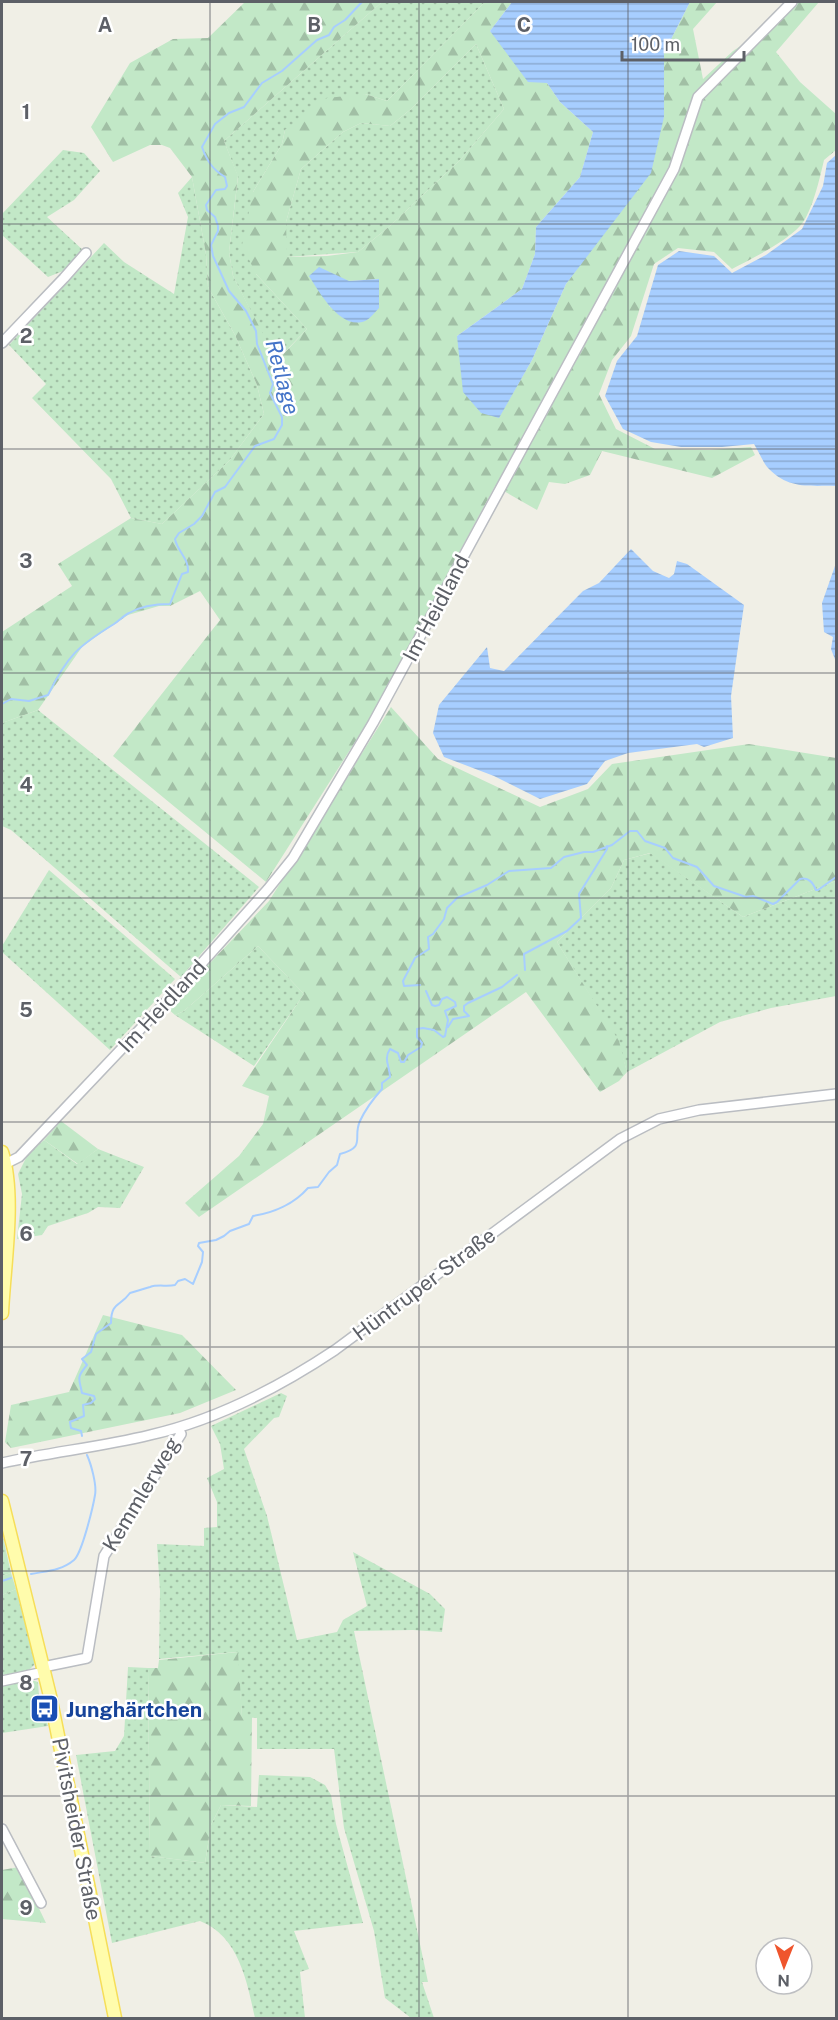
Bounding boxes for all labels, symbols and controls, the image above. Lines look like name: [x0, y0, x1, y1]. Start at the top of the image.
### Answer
text: A: [98, 13, 112, 37]
text: B: [307, 13, 321, 37]
text: C: [517, 13, 531, 37]
scale bar: [622, 24, 744, 62]
text: 100 m: [631, 34, 680, 55]
text: 1: [22, 100, 30, 124]
text: 2: [20, 324, 32, 348]
water label: Retlage: [261, 337, 305, 417]
text: 3: [19, 549, 33, 573]
street label: Im Heidland: [397, 550, 475, 666]
text: 4: [19, 773, 33, 797]
street label: Im Heidland: [113, 955, 211, 1057]
text: 5: [19, 998, 33, 1022]
text: 6: [19, 1222, 33, 1246]
street label: Hüntruper Straße: [348, 1222, 500, 1346]
street label: Kemmlerweg: [97, 1432, 185, 1556]
text: 7: [20, 1447, 32, 1471]
text: 8: [19, 1671, 33, 1695]
bus stop icon: Junghärtchen: [29, 1693, 61, 1725]
place label: Junghärtchen: [66, 1697, 202, 1722]
street label: Pivitsheider Straße: [47, 1736, 107, 1922]
text: 9: [19, 1896, 33, 1920]
north arrow: [754, 1936, 814, 1996]
text: N: [777, 1971, 790, 1990]

